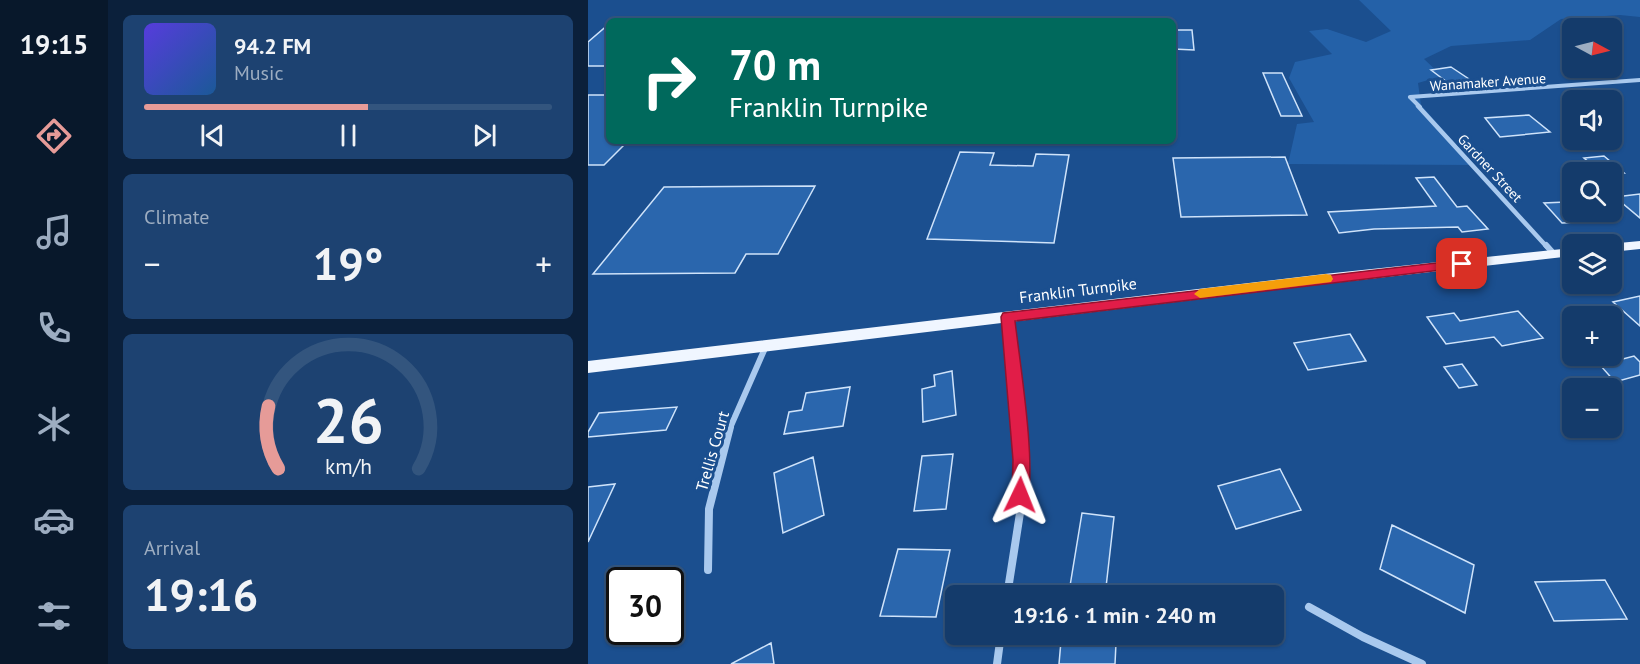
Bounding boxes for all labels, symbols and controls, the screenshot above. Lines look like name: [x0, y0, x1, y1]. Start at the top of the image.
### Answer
north arrow: [1562, 18, 1622, 78]
map controls: [1562, 18, 1622, 438]
text: 19:15: [20, 27, 88, 61]
text: 94.2 FM: [234, 32, 311, 60]
text: 70 m: [729, 37, 821, 92]
icon: right: [630, 42, 708, 120]
text: Music: [234, 60, 283, 86]
street label: Wanamaker Avenue: [1429, 69, 1547, 95]
text: Franklin Turnpike: [729, 90, 928, 124]
button: sound: [1562, 90, 1622, 150]
icon: directions: [33, 115, 75, 157]
icon: previous: [196, 119, 229, 152]
icon: pause: [332, 119, 365, 152]
icon: next: [468, 119, 501, 152]
street label: Gardner Street: [1454, 130, 1526, 206]
button: search: [1562, 162, 1622, 222]
text: Climate: [144, 204, 210, 230]
icon: music: [33, 211, 75, 253]
text: 19°: [313, 234, 383, 292]
button: layers: [1562, 234, 1622, 294]
pin: [1436, 238, 1487, 289]
text: −: [144, 242, 161, 285]
text: +: [535, 242, 552, 285]
icon: arrive: [1445, 247, 1478, 280]
street label: Franklin Turnpike: [1018, 273, 1138, 307]
button: +: [1562, 306, 1622, 366]
icon: phone: [33, 307, 75, 349]
button: −: [1562, 378, 1622, 438]
text: 26: [313, 379, 383, 460]
icon: climate: [33, 403, 75, 445]
street label: Trellis Court: [691, 408, 733, 493]
text: km/h: [324, 452, 371, 480]
position arrow: [988, 463, 1052, 527]
icon: car: [33, 499, 75, 541]
text: Arrival: [144, 535, 200, 561]
text: 19:16: [144, 565, 258, 623]
speed limit sign: 30: [606, 567, 684, 645]
icon: filters: [33, 595, 75, 637]
text: 19:16 · 1 min · 240 m: [1013, 601, 1216, 629]

